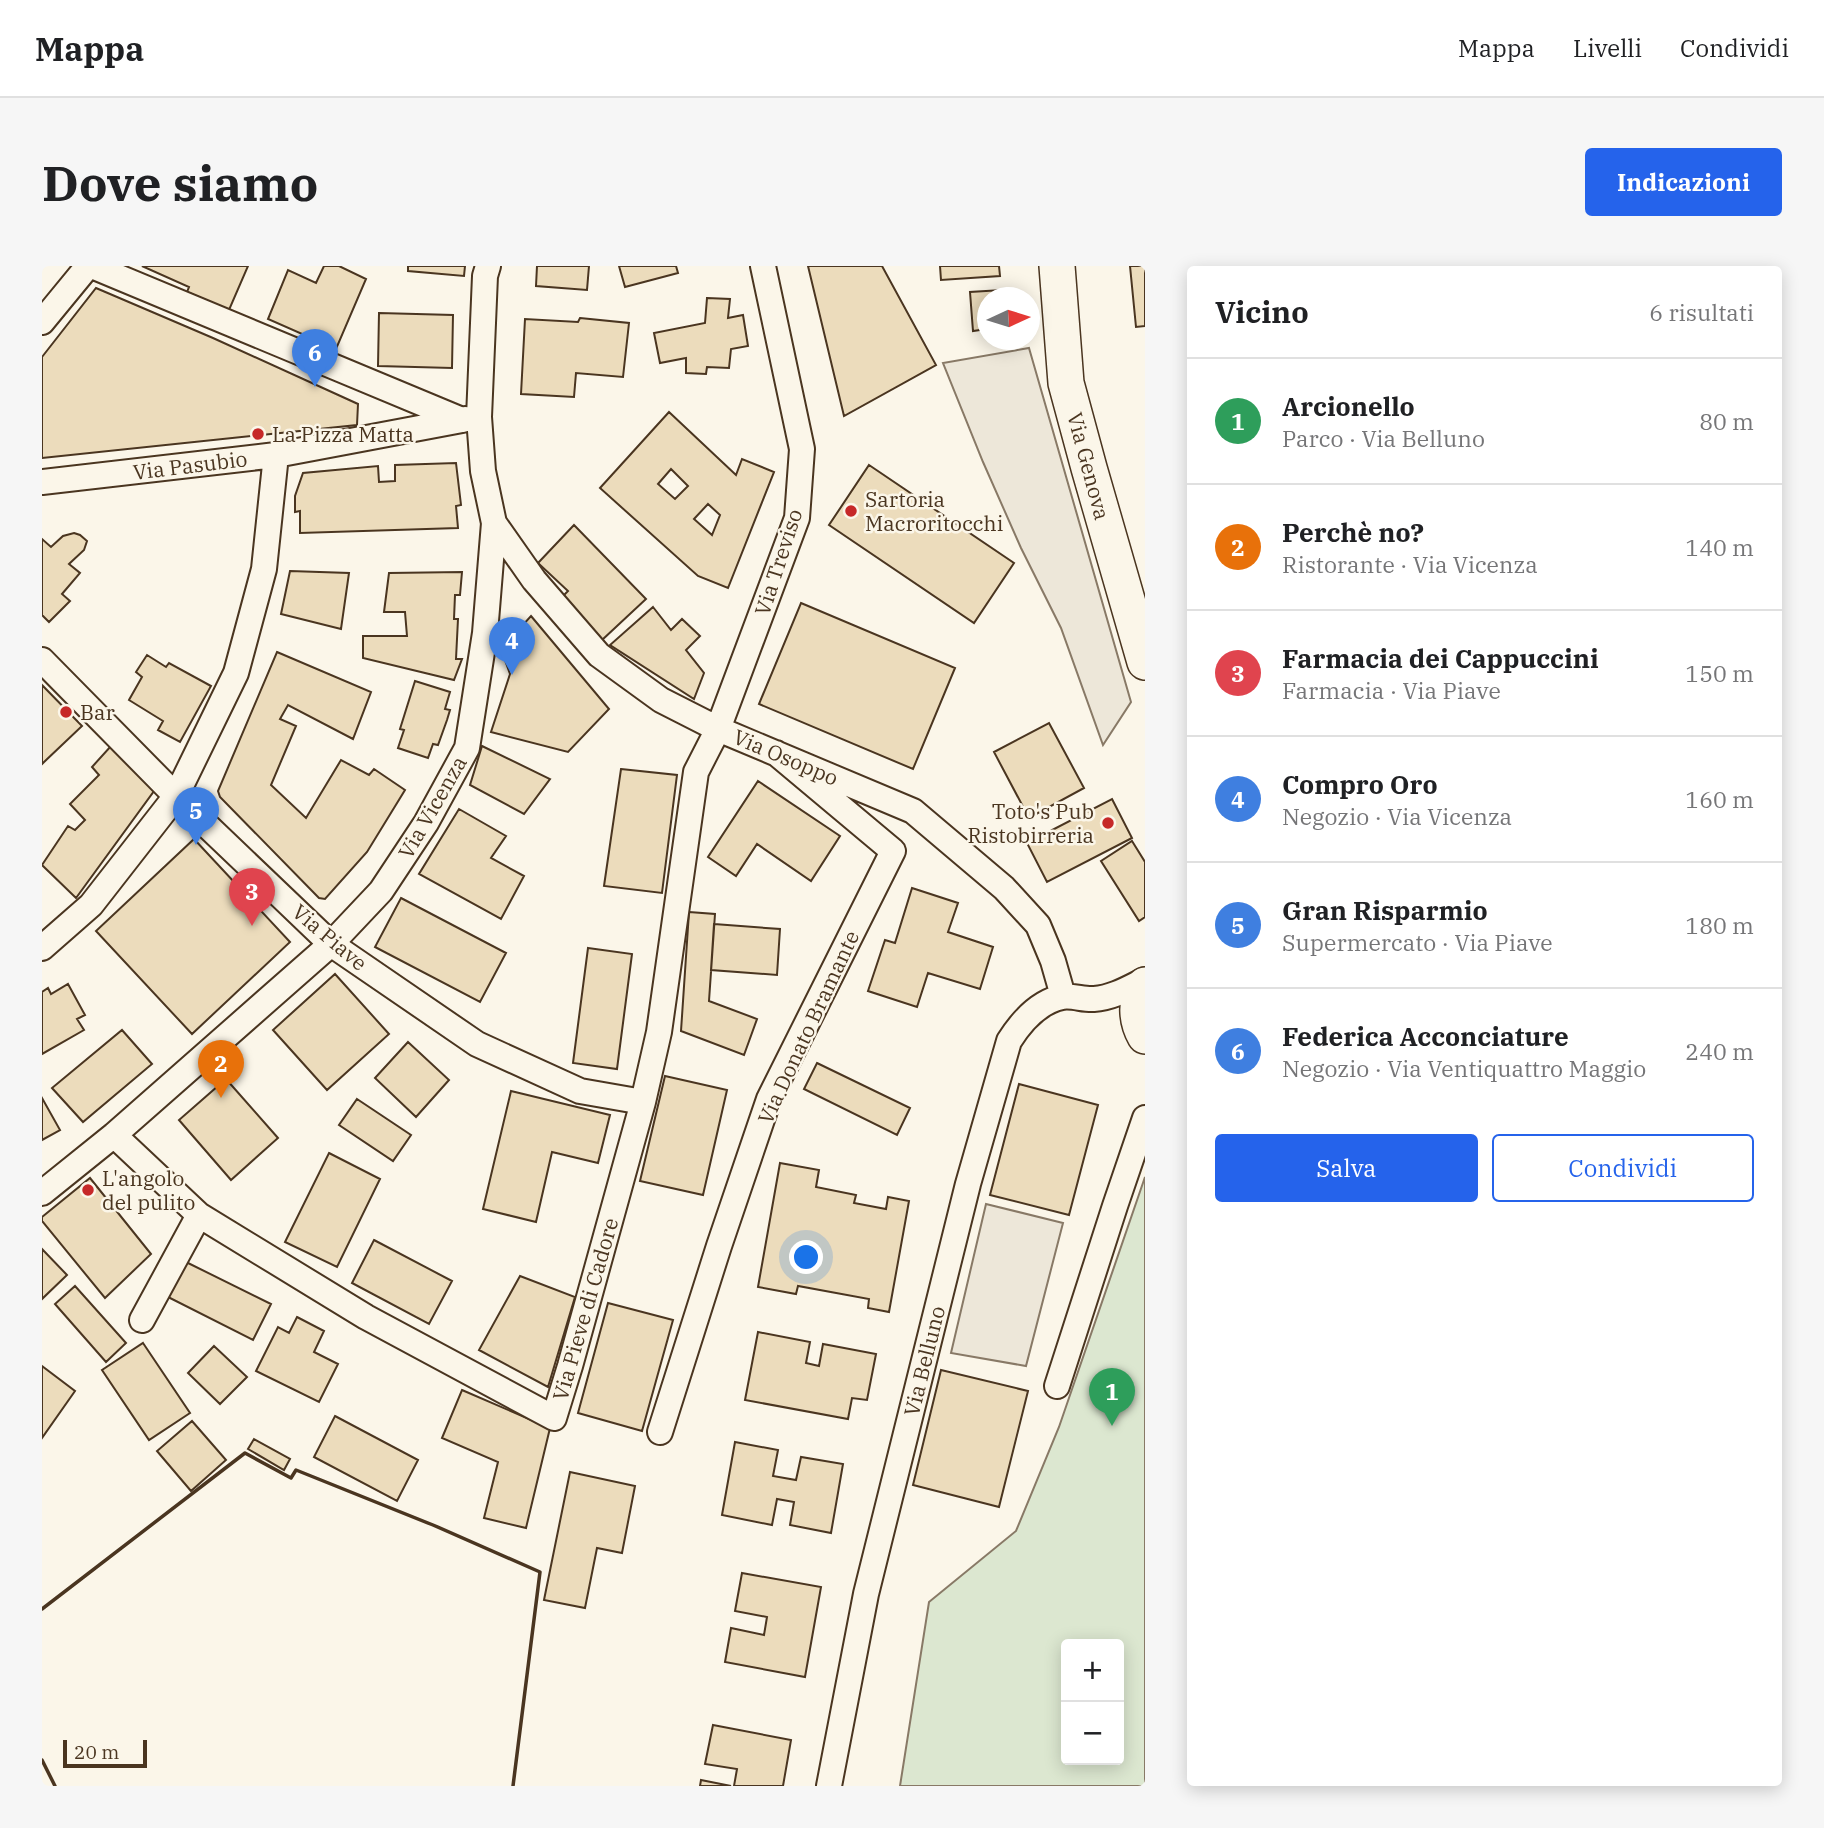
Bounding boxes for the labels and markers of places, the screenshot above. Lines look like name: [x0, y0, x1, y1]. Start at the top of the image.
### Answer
pin: 6: [292, 329, 338, 387]
place label: La Pizza Matta: [272, 420, 414, 448]
marker: La Pizza Matta: [250, 426, 266, 442]
place label: Sartoria Macroritocchi: [865, 485, 1003, 537]
marker: Sartoria Macroritocchi: [843, 503, 859, 519]
pin: 4: [489, 617, 535, 675]
place label: Bar: [80, 698, 116, 726]
marker: Bar: [58, 704, 74, 720]
pin: 5: [173, 787, 219, 845]
place label: Toto's Pub Ristobirreria: [967, 797, 1094, 849]
marker: Toto's Pub Ristobirreria: [1100, 815, 1116, 831]
pin: 3: [229, 868, 275, 926]
pin: 2: [198, 1040, 244, 1098]
place label: L'angolo del pulito: [102, 1164, 195, 1216]
marker: L'angolo del pulito: [80, 1182, 96, 1198]
pin: 1: [1089, 1368, 1135, 1426]

